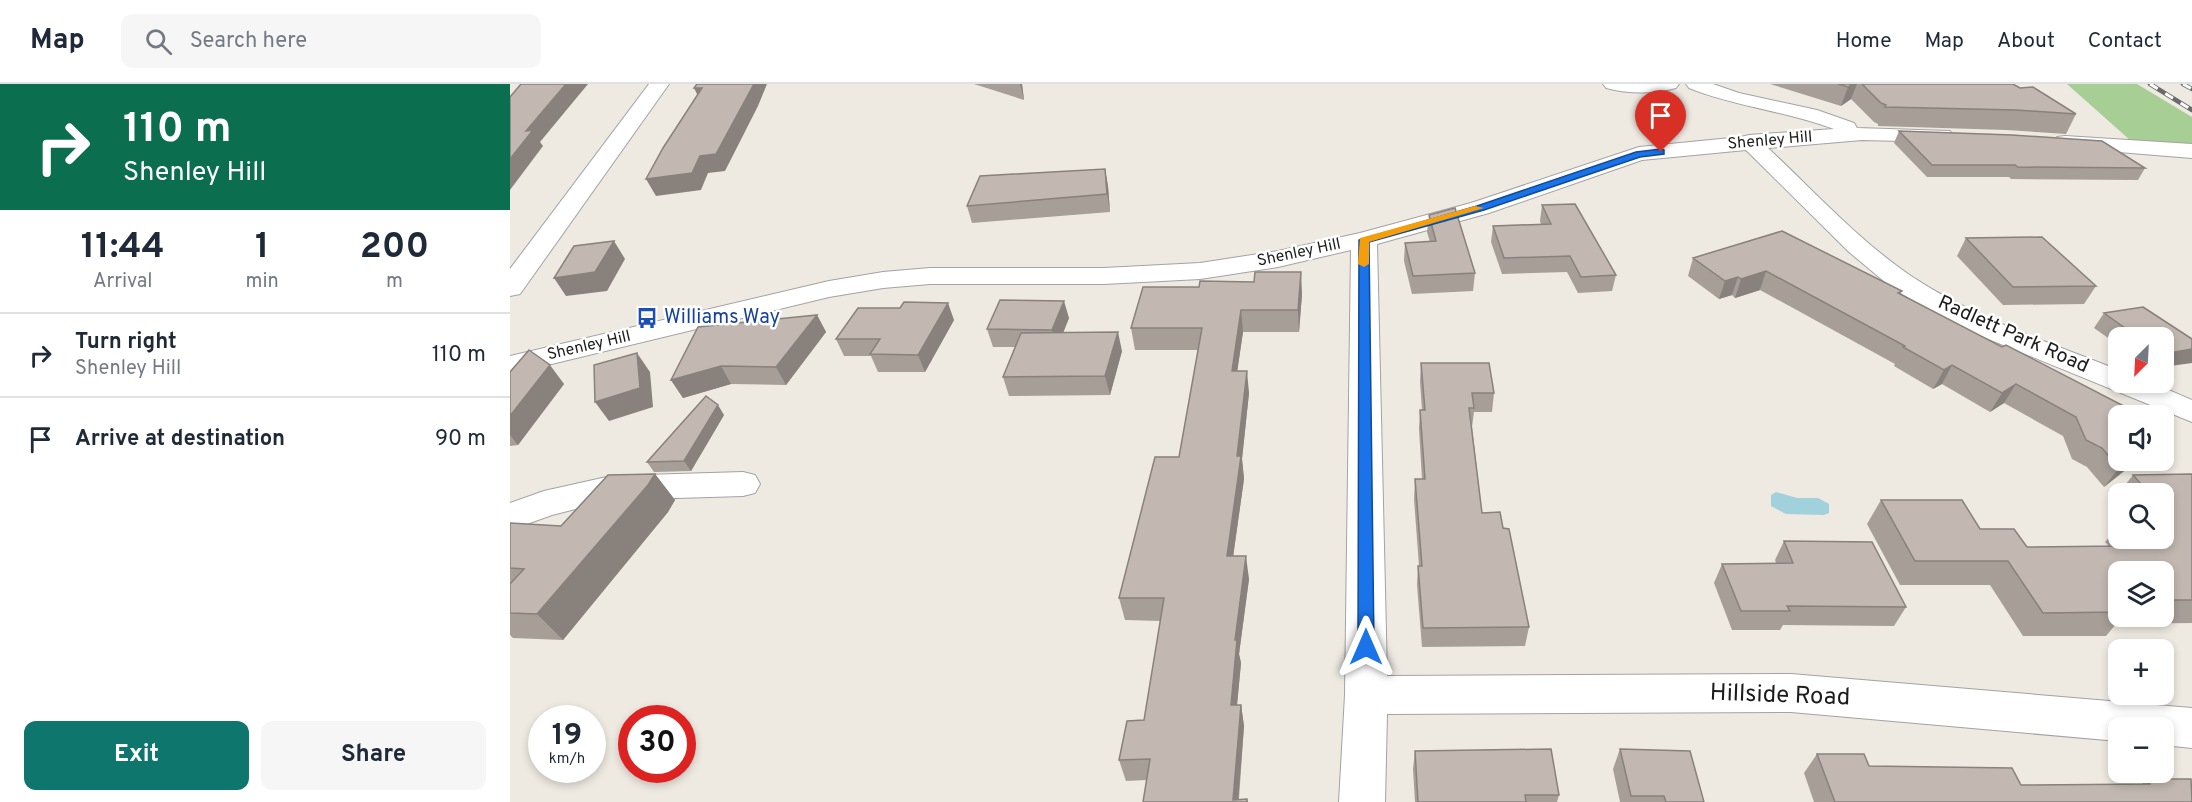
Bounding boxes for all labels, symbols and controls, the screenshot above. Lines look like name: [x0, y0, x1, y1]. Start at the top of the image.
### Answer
search box: [121, 14, 541, 68]
text: Map: [30, 23, 85, 59]
icon: search: [142, 25, 175, 58]
text: Search here: [190, 28, 307, 55]
text: Home: [1836, 28, 1892, 55]
text: Map: [1925, 28, 1964, 55]
text: About: [1997, 28, 2055, 55]
text: Contact: [2088, 28, 2162, 55]
pin: [1635, 90, 1686, 152]
icon: arrive: [1644, 99, 1677, 132]
text: 110 m: [123, 104, 232, 157]
icon: right: [24, 108, 102, 186]
street label: Shenley Hill: [1727, 127, 1813, 155]
text: Shenley Hill: [123, 156, 266, 190]
text: 11:44: [81, 225, 165, 271]
text: 1: [255, 225, 269, 271]
text: 200: [360, 225, 429, 271]
street label: Shenley Hill: [1255, 234, 1343, 272]
text: Arrival: [93, 269, 153, 295]
text: min: [246, 269, 279, 295]
text: m: [386, 269, 403, 295]
street label: Radlett Park Road: [1933, 290, 2093, 380]
place label: Williams Way: [664, 305, 780, 331]
bus stop icon: Williams Way: [635, 306, 659, 330]
street label: Shenley Hill: [545, 327, 633, 365]
north arrow: [2108, 327, 2174, 393]
map controls: [2108, 327, 2174, 783]
text: Turn right: [75, 329, 177, 356]
icon: right: [24, 339, 57, 372]
text: 110 m: [432, 342, 486, 369]
text: Shenley Hill: [75, 356, 181, 382]
button: sound: [2108, 405, 2174, 471]
icon: arrive: [24, 423, 57, 456]
text: Arrive at destination: [75, 426, 285, 453]
text: 90 m: [435, 426, 486, 453]
button: search: [2108, 483, 2174, 549]
button: layers: [2108, 561, 2174, 627]
position arrow: [1334, 615, 1398, 679]
button: +: [2108, 639, 2174, 705]
street label: Hillside Road: [1709, 679, 1851, 713]
speed limit sign: 30: [618, 705, 696, 783]
button: −: [2108, 717, 2174, 783]
text: 19: [552, 718, 582, 755]
button: Exit: [24, 721, 249, 790]
button: Share: [261, 721, 486, 790]
text: km/h: [549, 750, 585, 769]

